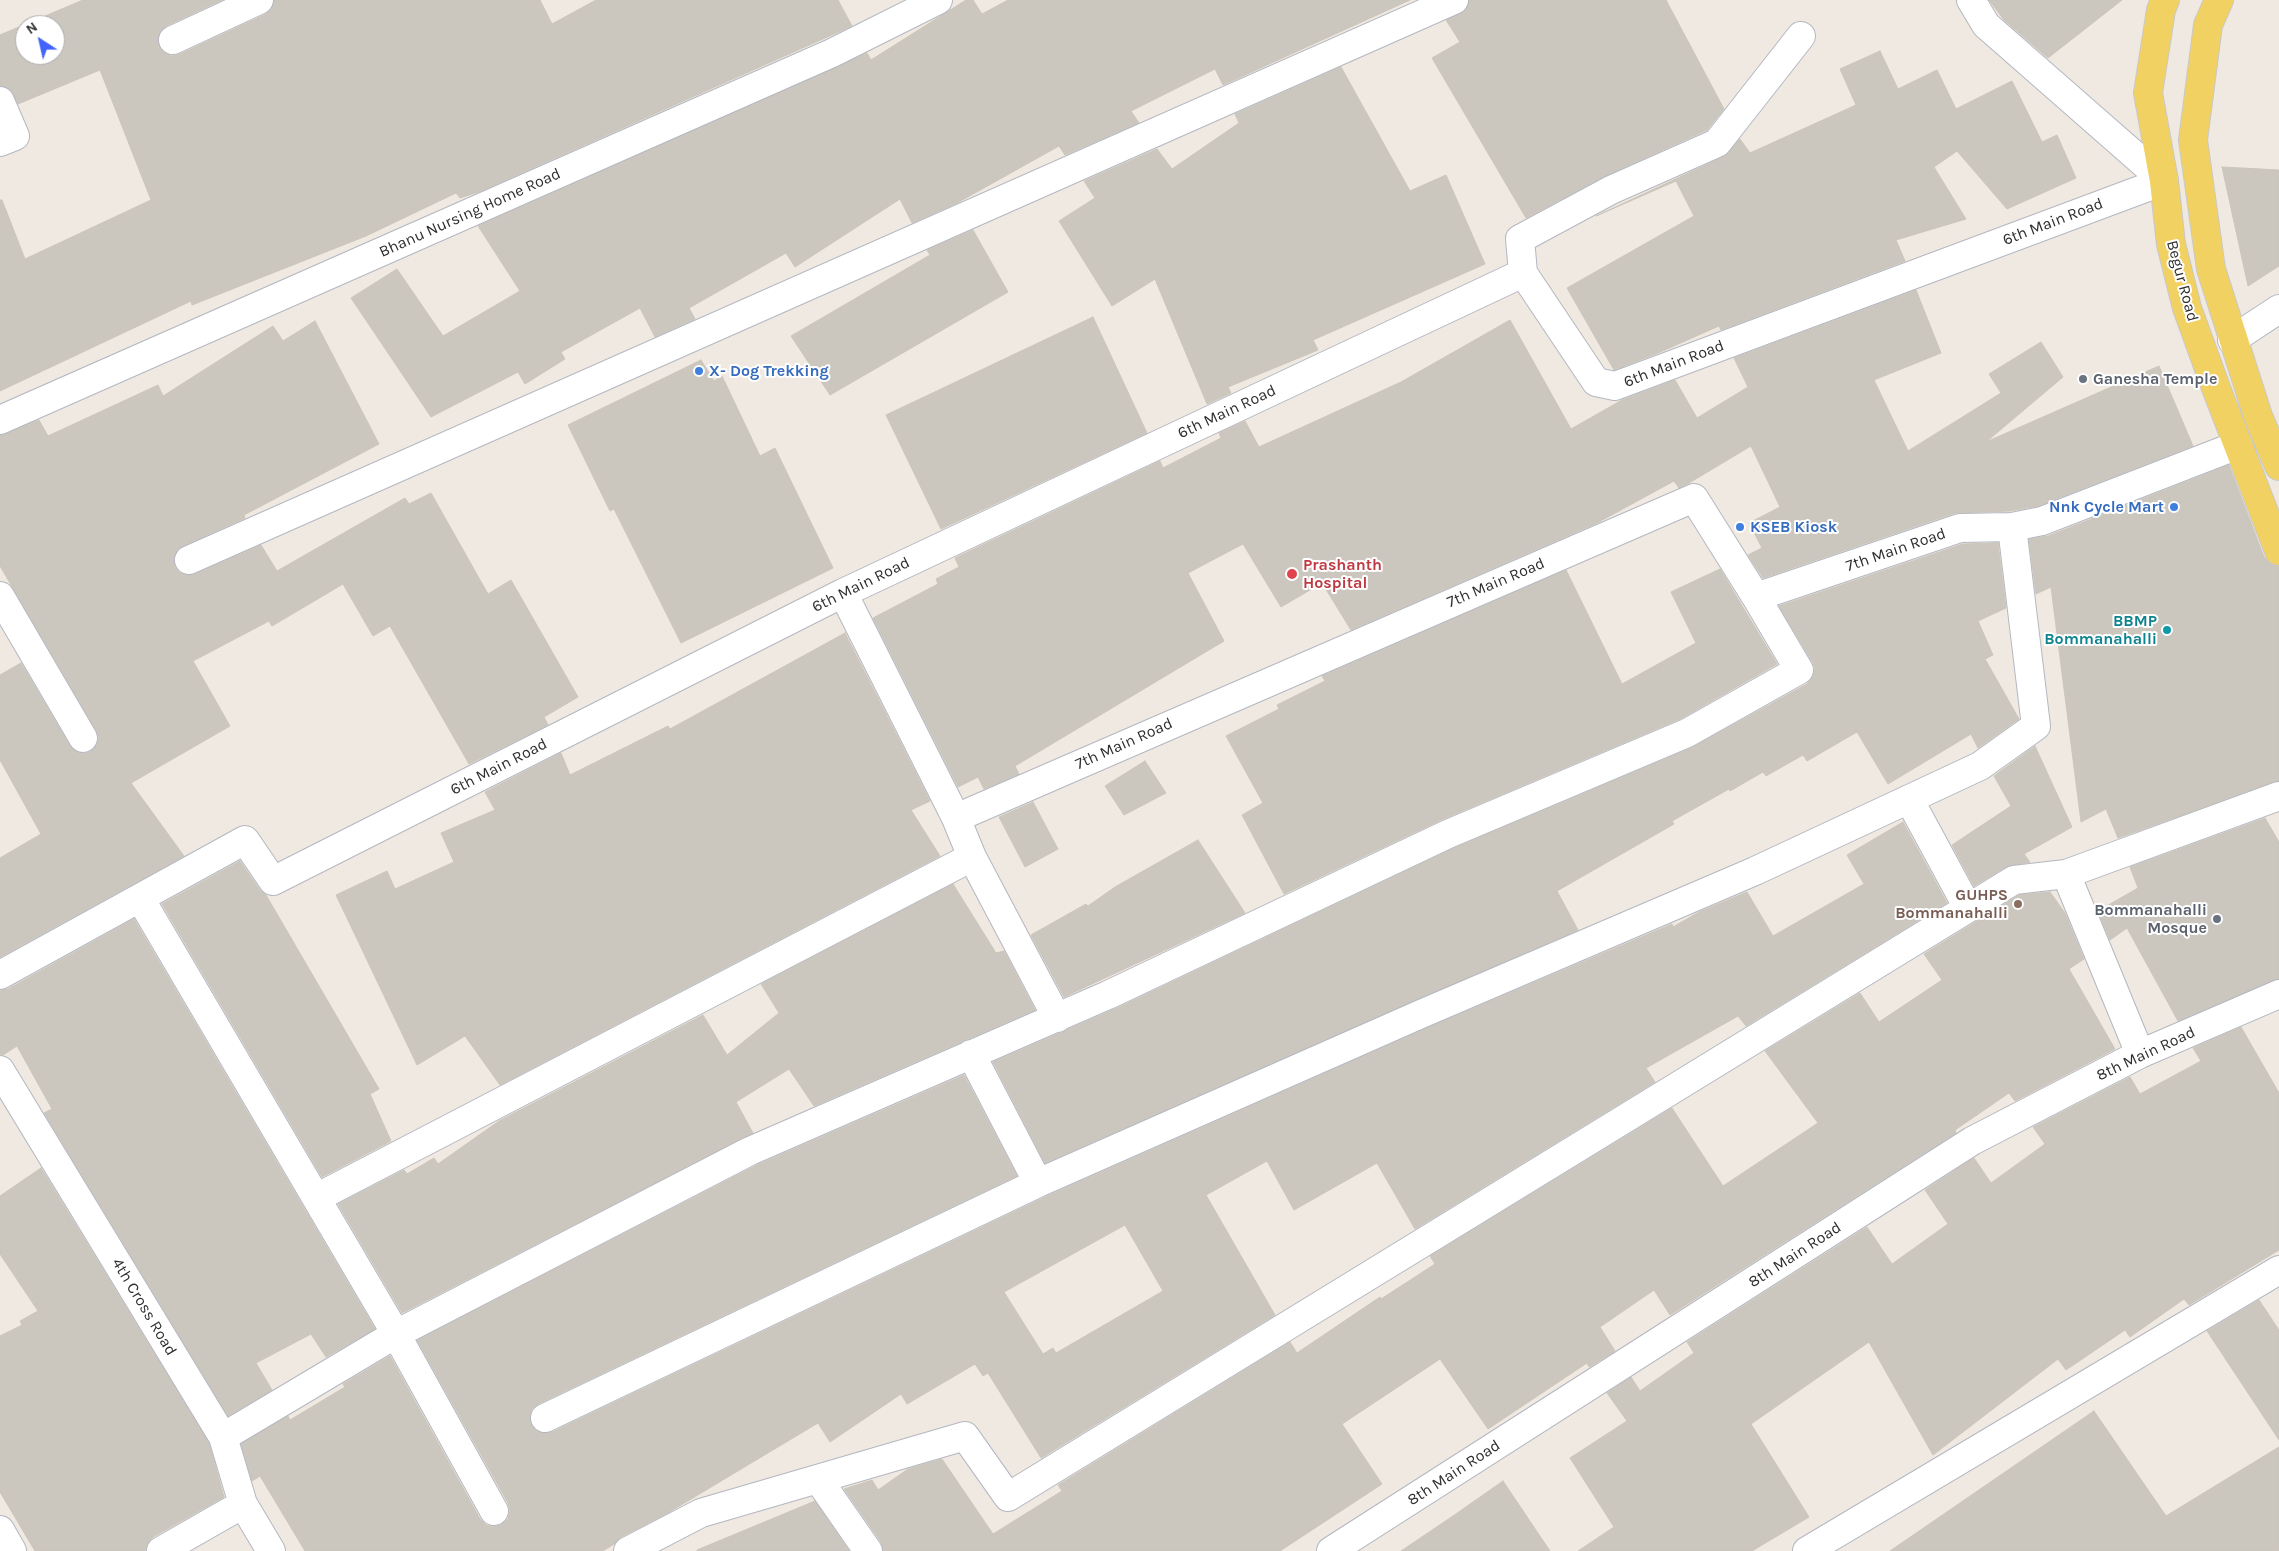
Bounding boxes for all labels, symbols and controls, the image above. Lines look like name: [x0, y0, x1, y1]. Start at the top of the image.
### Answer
north arrow: [15, 15, 65, 65]
text: N: [23, 18, 41, 38]
street label: Bhanu Nursing Home Road: [376, 164, 564, 262]
street label: 6th Main Road: [2000, 194, 2106, 250]
street label: Begur Road: [2162, 238, 2202, 324]
street label: 6th Main Road: [1621, 336, 1727, 392]
place label: X- Dog Trekking: [709, 361, 829, 381]
marker: X- Dog Trekking: [693, 365, 705, 377]
place label: Ganesha Temple: [2093, 369, 2217, 389]
marker: Ganesha Temple: [2077, 373, 2089, 385]
street label: 6th Main Road: [1175, 381, 1279, 443]
place label: Nnk Cycle Mart: [2049, 497, 2164, 517]
marker: Nnk Cycle Mart: [2168, 501, 2180, 513]
place label: KSEB Kiosk: [1750, 517, 1837, 537]
marker: KSEB Kiosk: [1734, 521, 1746, 533]
street label: 7th Main Road: [1844, 524, 1948, 576]
street label: 6th Main Road: [809, 553, 913, 617]
street label: 7th Main Road: [1444, 554, 1548, 612]
place label: Prashanth Hospital: [1303, 555, 1382, 593]
marker: Prashanth Hospital: [1285, 567, 1299, 581]
place label: BBMP Bommanahalli: [2044, 611, 2157, 649]
marker: BBMP Bommanahalli: [2161, 624, 2173, 636]
street label: 7th Main Road: [1072, 714, 1176, 774]
street label: 6th Main Road: [447, 734, 551, 800]
place label: GUHPS Bommanahalli: [1895, 885, 2008, 923]
marker: GUHPS Bommanahalli: [2012, 898, 2024, 910]
place label: Bommanahalli Mosque: [2094, 900, 2207, 938]
marker: Bommanahalli Mosque: [2211, 913, 2223, 925]
street label: 8th Main Road: [2094, 1023, 2198, 1085]
street label: 8th Main Road: [1745, 1218, 1845, 1292]
street label: 4th Cross Road: [107, 1255, 181, 1359]
street label: 8th Main Road: [1404, 1436, 1504, 1510]

